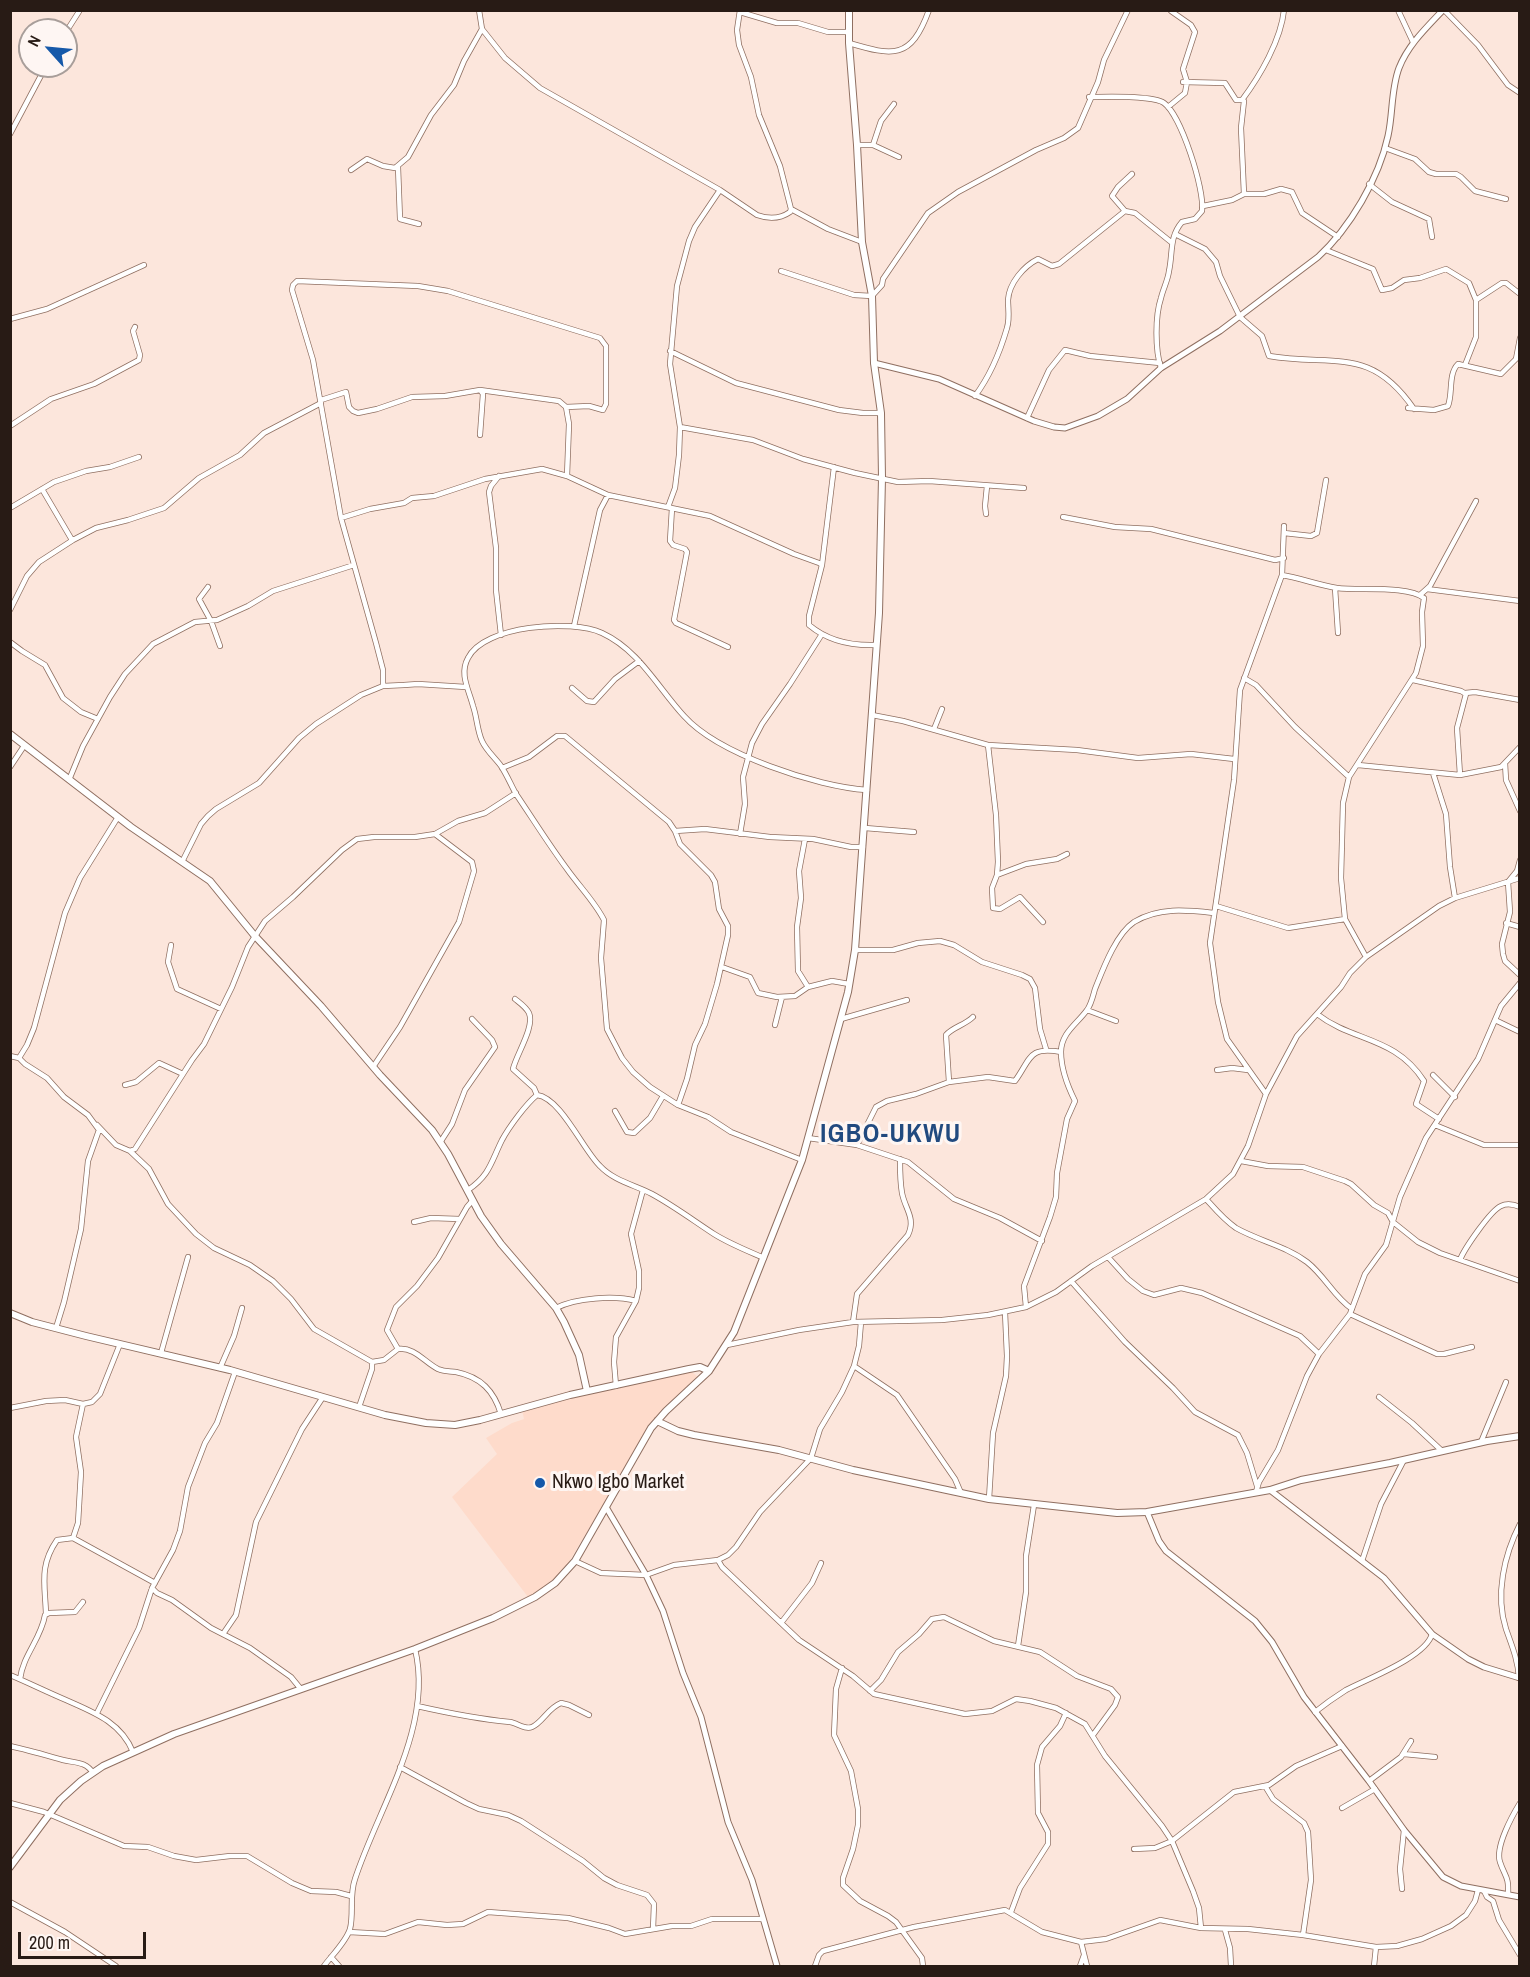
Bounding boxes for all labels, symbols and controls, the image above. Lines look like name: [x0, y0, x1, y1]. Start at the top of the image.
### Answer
north arrow: [18, 18, 78, 78]
text: N: [22, 32, 46, 50]
district label: IGBO-UKWU: [820, 1119, 962, 1151]
place label: Nkwo Igbo Market: [552, 1471, 684, 1495]
marker: Nkwo Igbo Market: [533, 1476, 547, 1490]
scale bar: [21, 1920, 148, 1958]
text: 200 m: [29, 1930, 70, 1955]

